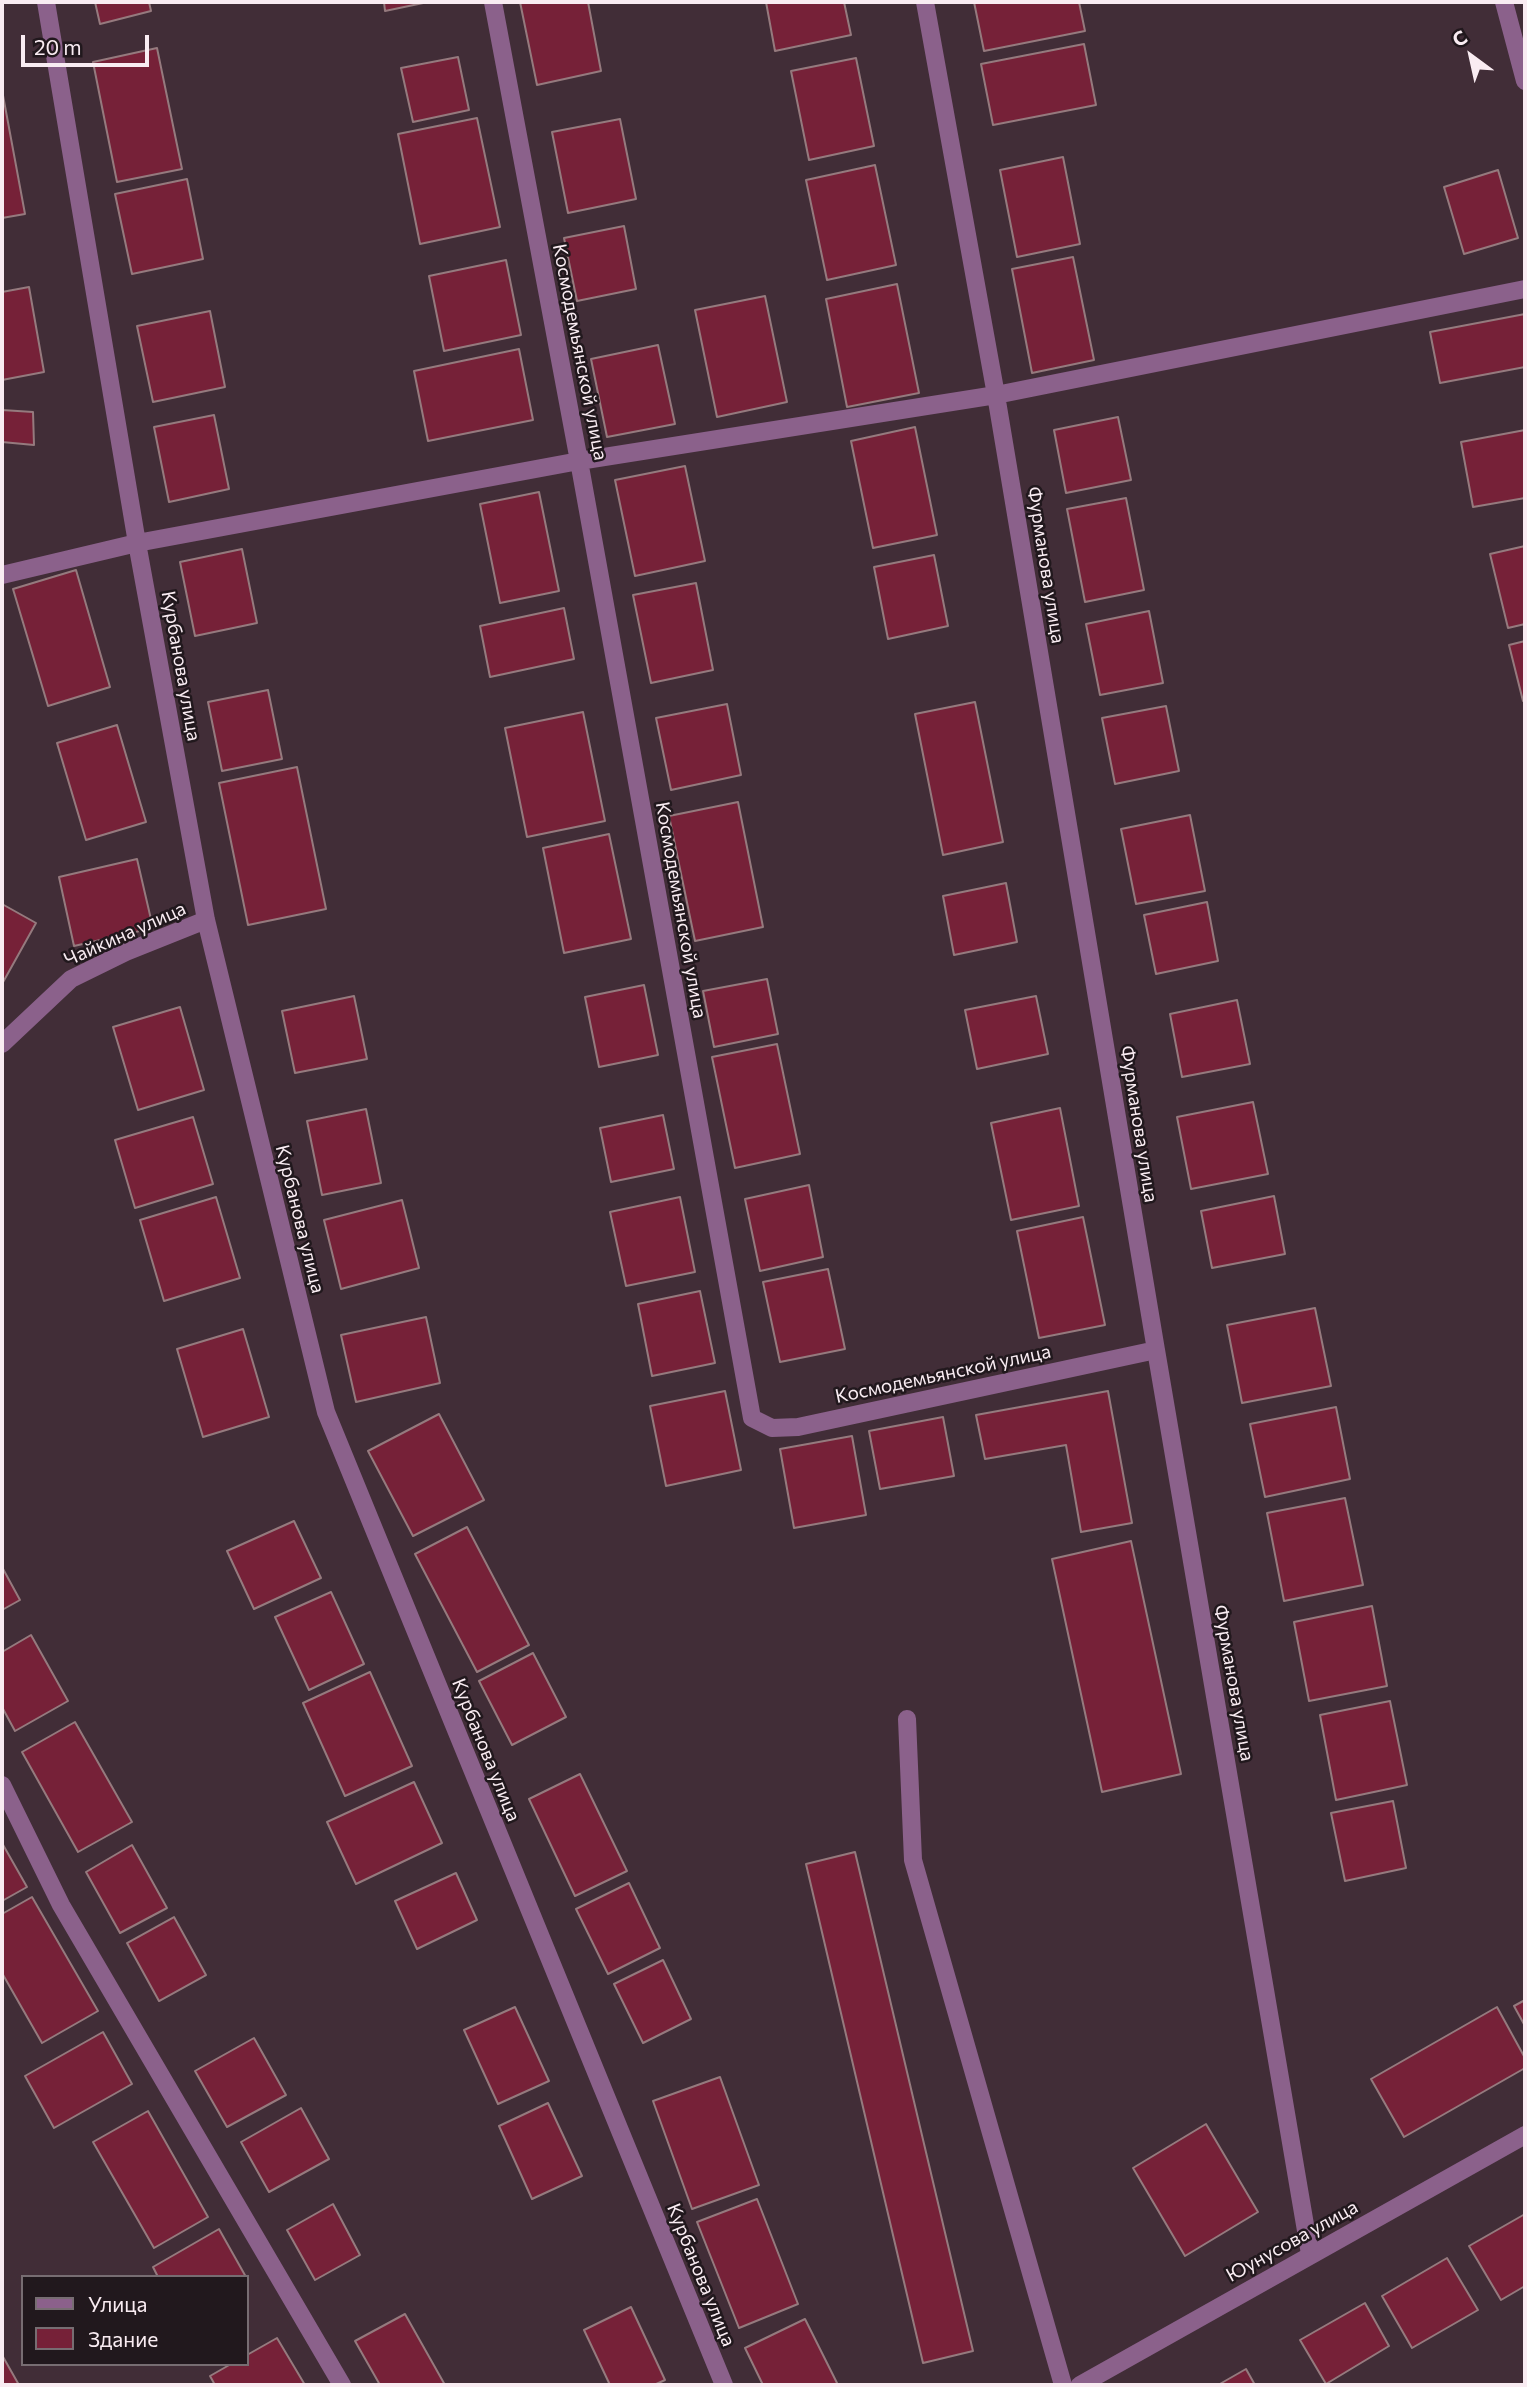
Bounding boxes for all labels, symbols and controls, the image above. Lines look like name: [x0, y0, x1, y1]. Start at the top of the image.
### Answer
scale bar: [24, 21, 152, 65]
north arrow: [1436, 21, 1506, 91]
text: С: [1448, 25, 1471, 51]
text: 20 m: [34, 34, 82, 59]
street label: Космодемьянской улица: [548, 242, 612, 462]
street label: Фурманова улица: [1022, 485, 1070, 645]
street label: Курбанова улица: [157, 589, 205, 743]
street label: Космодемьянской улица: [651, 800, 711, 1020]
street label: Чайкина улица: [61, 897, 189, 971]
street label: Фурманова улица: [1115, 1044, 1163, 1204]
street label: Курбанова улица: [271, 1142, 329, 1296]
street label: Космодемьянской улица: [833, 1340, 1053, 1408]
street label: Фурманова улица: [1209, 1603, 1259, 1763]
street label: Курбанова улица: [447, 1675, 525, 1825]
street label: Юунусова улица: [1222, 2195, 1362, 2287]
street label: Курбанова улица: [662, 2200, 740, 2350]
legend: [21, 2275, 248, 2366]
text: Улица: [88, 2291, 147, 2316]
text: Здание: [88, 2326, 158, 2351]

